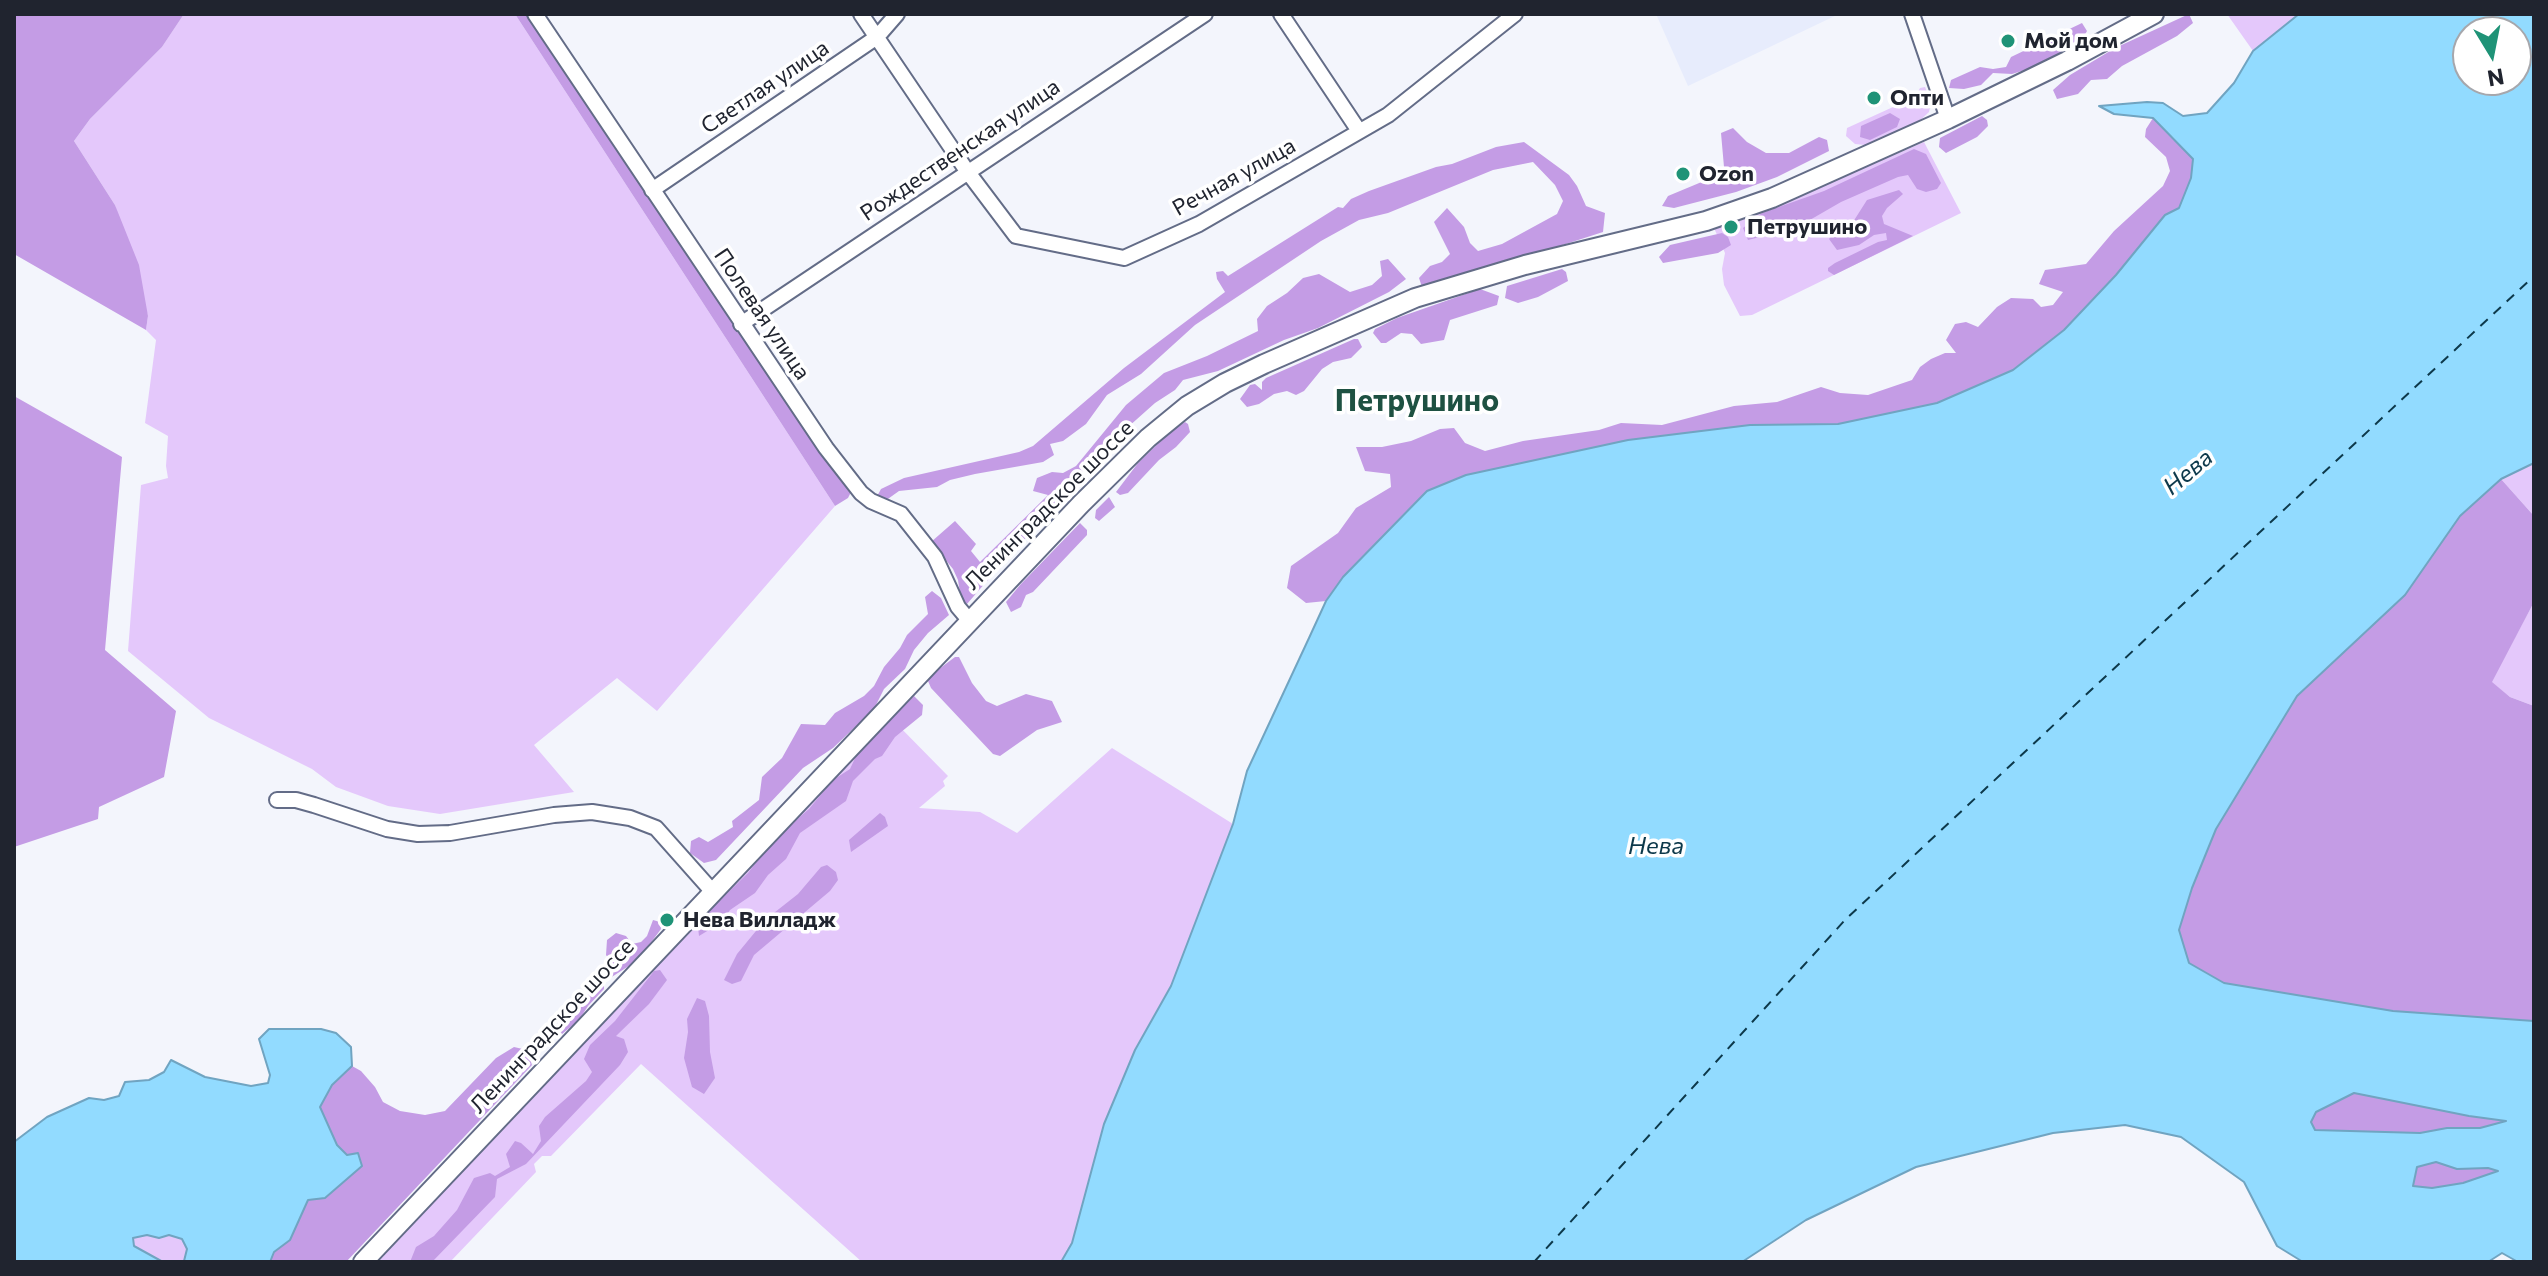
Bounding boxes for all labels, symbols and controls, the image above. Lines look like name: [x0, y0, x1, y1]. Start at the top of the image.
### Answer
north arrow: [2452, 16, 2532, 96]
place label: Мой дом: [2024, 28, 2118, 54]
marker: Мой дом: [1999, 32, 2017, 50]
street label: Светлая улица: [696, 35, 834, 139]
text: N: [2485, 63, 2506, 93]
street label: Рождественская улица: [855, 73, 1065, 227]
place label: Опти: [1890, 85, 1944, 111]
marker: Опти: [1865, 89, 1883, 107]
street label: Речная улица: [1168, 132, 1300, 222]
place label: Ozon: [1699, 161, 1754, 187]
marker: Ozon: [1674, 165, 1692, 183]
place label: Петрушино: [1747, 214, 1867, 240]
marker: Петрушино: [1722, 218, 1740, 236]
street label: Полевая улица: [708, 243, 816, 385]
district label: Петрушино: [1335, 383, 1499, 419]
street label: Ленинградское шоссе: [959, 415, 1139, 595]
water label: Нева: [2157, 443, 2219, 501]
water label: Нева: [1628, 832, 1684, 860]
place label: Нева Вилладж: [683, 907, 836, 933]
marker: Нева Вилладж: [658, 911, 676, 929]
street label: Ленинградское шоссе: [464, 933, 640, 1119]

